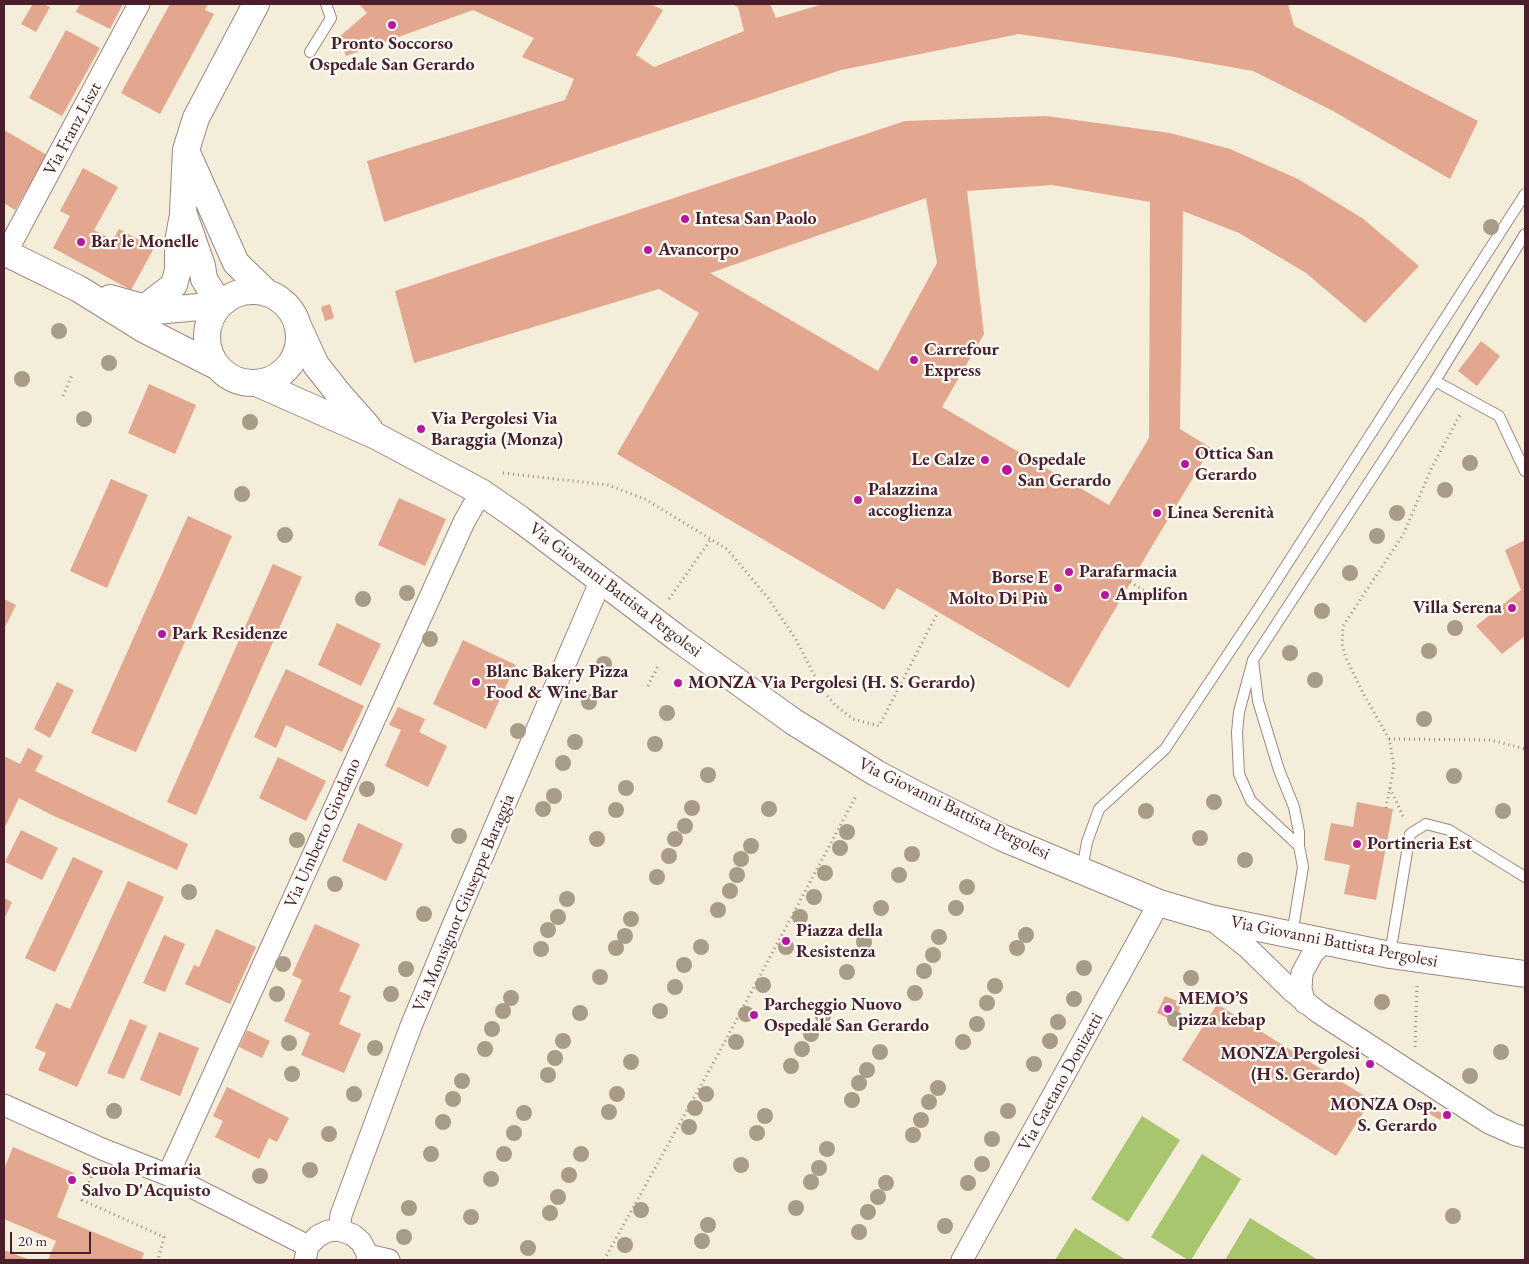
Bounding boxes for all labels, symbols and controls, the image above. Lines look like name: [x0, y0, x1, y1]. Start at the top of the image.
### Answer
marker: Pronto Soccorso Ospedale San Gerardo: [386, 19, 398, 31]
place label: Pronto Soccorso Ospedale San Gerardo: [310, 33, 474, 76]
street label: Via Franz Liszt: [39, 79, 107, 179]
place label: Intesa San Paolo: [695, 208, 817, 230]
marker: Intesa San Paolo: [679, 213, 691, 225]
place label: Bar le Monelle: [91, 231, 199, 253]
marker: Bar le Monelle: [75, 236, 87, 248]
place label: Avancorpo: [658, 239, 739, 261]
marker: Avancorpo: [642, 244, 654, 256]
place label: Carrefour Express: [924, 339, 999, 382]
marker: Carrefour Express: [908, 354, 920, 366]
place label: Via Pergolesi Via Baraggia (Monza): [431, 408, 563, 450]
marker: Via Pergolesi Via Baraggia (Monza): [415, 423, 427, 435]
place label: Ottica San Gerardo: [1195, 443, 1274, 486]
place label: Le Calze: [911, 449, 975, 471]
place label: Ospedale San Gerardo: [1018, 449, 1111, 492]
marker: Le Calze: [979, 454, 991, 466]
marker: Ottica San Gerardo: [1179, 458, 1191, 470]
marker: Ospedale San Gerardo: [1000, 463, 1014, 477]
place label: Palazzina accoglienza: [868, 479, 952, 522]
marker: Palazzina accoglienza: [852, 494, 864, 506]
place label: Linea Serenità: [1167, 502, 1274, 524]
marker: Linea Serenità: [1151, 507, 1163, 519]
street label: Via Giovanni Battista Pergolesi: [524, 518, 706, 662]
place label: Parafarmacia: [1079, 561, 1177, 583]
marker: Parafarmacia: [1063, 566, 1075, 578]
place label: Borse E Molto Di Più: [949, 567, 1048, 610]
marker: Borse E Molto Di Più: [1052, 582, 1064, 594]
place label: Amplifon: [1115, 584, 1188, 606]
marker: Amplifon: [1099, 589, 1111, 601]
place label: Villa Serena: [1413, 597, 1502, 619]
marker: Villa Serena: [1506, 602, 1518, 614]
place label: Park Residenze: [172, 623, 288, 645]
marker: Park Residenze: [156, 628, 168, 640]
place label: Blanc Bakery Pizza Food & Wine Bar: [486, 661, 628, 704]
place label: MONZA Via Pergolesi (H. S. Gerardo): [688, 672, 975, 694]
marker: Blanc Bakery Pizza Food & Wine Bar: [470, 676, 482, 688]
marker: MONZA Via Pergolesi (H. S. Gerardo): [672, 677, 684, 689]
street label: Via Giovanni Battista Pergolesi: [855, 753, 1053, 865]
street label: Via Umberto Giordano: [280, 755, 366, 911]
street label: Via Monsignor Giuseppe Baraggia: [408, 791, 520, 1015]
place label: Portineria Est: [1367, 833, 1472, 855]
marker: Portineria Est: [1351, 838, 1363, 850]
street label: Via Giovanni Battista Pergolesi: [1229, 911, 1439, 973]
place label: Piazza della Resistenza: [796, 920, 883, 962]
marker: Piazza della Resistenza: [780, 935, 792, 947]
place label: MEMO’S pizza kebap: [1178, 988, 1265, 1030]
place label: Parcheggio Nuovo Ospedale San Gerardo: [764, 994, 929, 1036]
marker: MEMO’S pizza kebap: [1162, 1003, 1174, 1015]
marker: Parcheggio Nuovo Ospedale San Gerardo: [748, 1009, 760, 1021]
street label: Via Gaetano Donizetti: [1014, 1009, 1108, 1155]
place label: MONZA Pergolesi (H S. Gerardo): [1220, 1043, 1360, 1086]
marker: MONZA Pergolesi (H S. Gerardo): [1364, 1058, 1376, 1070]
place label: MONZA Osp. S. Gerardo: [1330, 1094, 1437, 1136]
marker: MONZA Osp. S. Gerardo: [1441, 1109, 1453, 1121]
place label: Scuola Primaria Salvo D'Acquisto: [82, 1159, 211, 1202]
marker: Scuola Primaria Salvo D'Acquisto: [66, 1174, 78, 1186]
scale bar: [12, 1222, 94, 1254]
text: 20 m: [18, 1231, 47, 1250]

